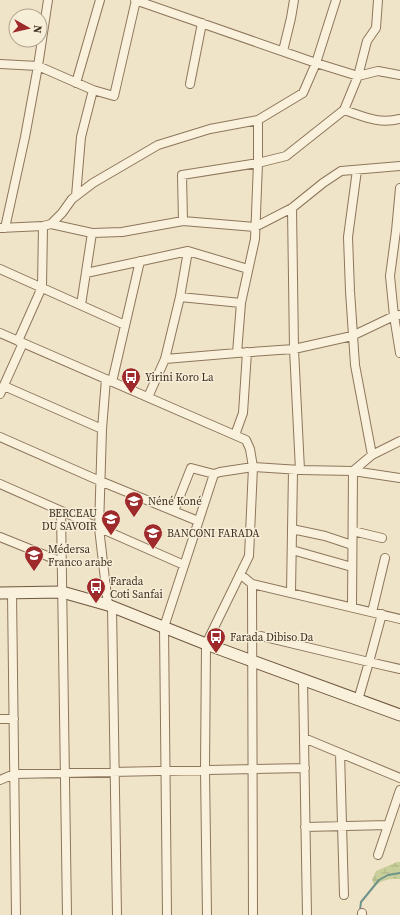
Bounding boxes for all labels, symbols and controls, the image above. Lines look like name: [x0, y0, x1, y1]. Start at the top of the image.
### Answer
north arrow: [8, 8, 48, 48]
text: N: [29, 24, 45, 34]
bus stop icon: Yirini Koro La: [120, 366, 142, 394]
place label: Yirini Koro La: [145, 370, 214, 385]
school or university icon: Néné Koné: [123, 490, 145, 518]
place label: Néné Koné: [148, 494, 202, 509]
place label: BERCEAU DU SAVOIR: [42, 506, 97, 534]
school or university icon: BERCEAU DU SAVOIR: [100, 508, 122, 536]
school or university icon: BANCONI FARADA: [142, 522, 164, 550]
place label: BANCONI FARADA: [167, 526, 260, 541]
place label: Médersa Franco arabe: [48, 542, 113, 570]
school or university icon: Médersa Franco arabe: [23, 544, 45, 572]
place label: Farada Coti Sanfai: [110, 574, 163, 602]
bus stop icon: Farada Coti Sanfai: [85, 576, 107, 604]
bus stop icon: Farada Dibiso Da: [205, 626, 227, 654]
place label: Farada Dibiso Da: [230, 630, 314, 645]

